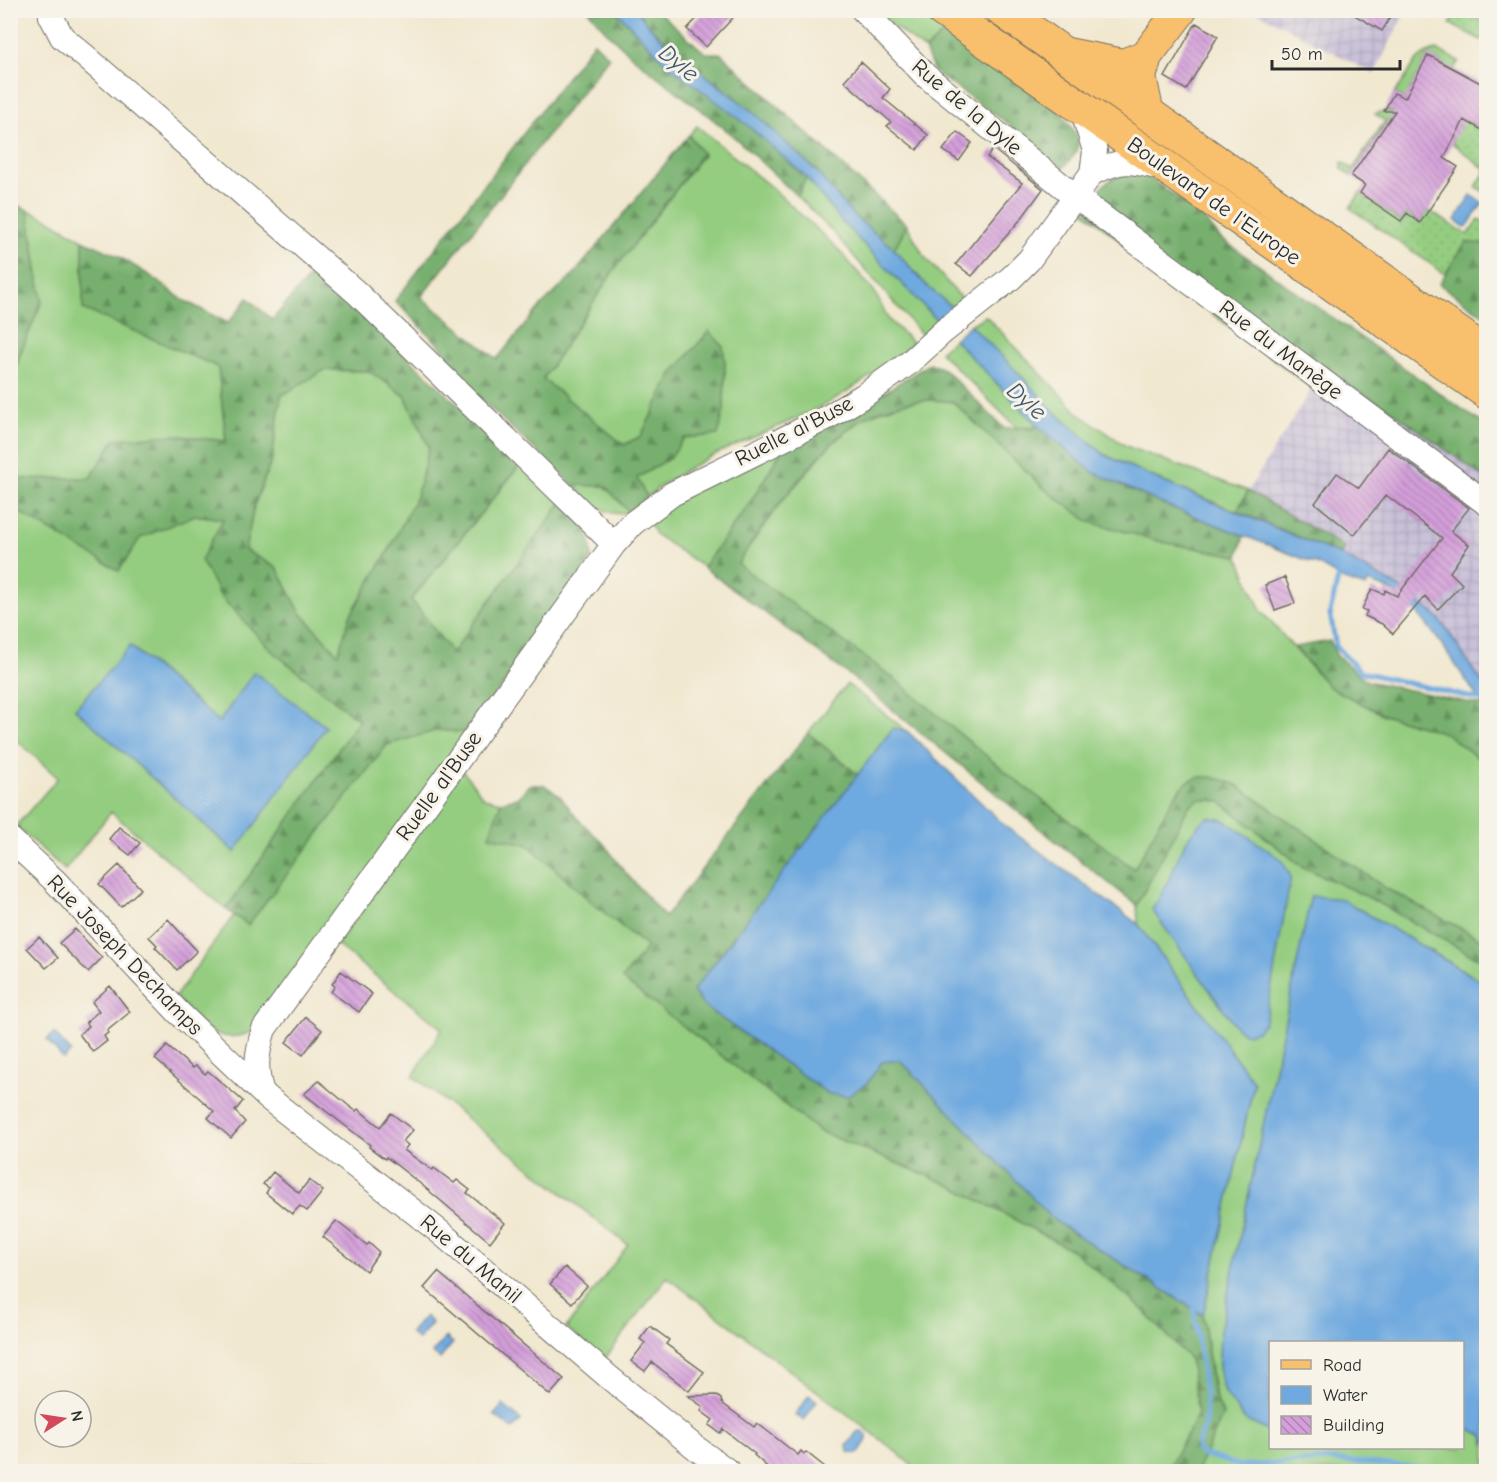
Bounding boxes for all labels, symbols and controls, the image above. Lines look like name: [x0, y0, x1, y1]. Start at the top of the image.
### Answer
scale bar: [1272, 33, 1400, 71]
water label: Dyle: [653, 38, 705, 88]
text: 50 m: [1281, 44, 1323, 65]
street label: Rue de la Dyle: [907, 53, 1027, 161]
street label: Boulevard de l'Europe: [1122, 131, 1306, 271]
street label: Rue du Manège: [1214, 295, 1348, 405]
water label: Dyle: [1002, 376, 1052, 426]
street label: Ruelle al'Buse: [731, 390, 857, 472]
street label: Ruelle al'Buse: [391, 726, 487, 846]
street label: Rue Joseph Dechamps: [42, 869, 208, 1041]
street label: Rue du Manil: [415, 1209, 527, 1309]
legend: [1269, 1341, 1464, 1449]
text: Road: [1323, 1355, 1362, 1376]
text: Water: [1323, 1385, 1368, 1406]
north arrow: [33, 1389, 93, 1449]
text: N: [67, 1409, 87, 1423]
text: Building: [1323, 1415, 1385, 1436]

